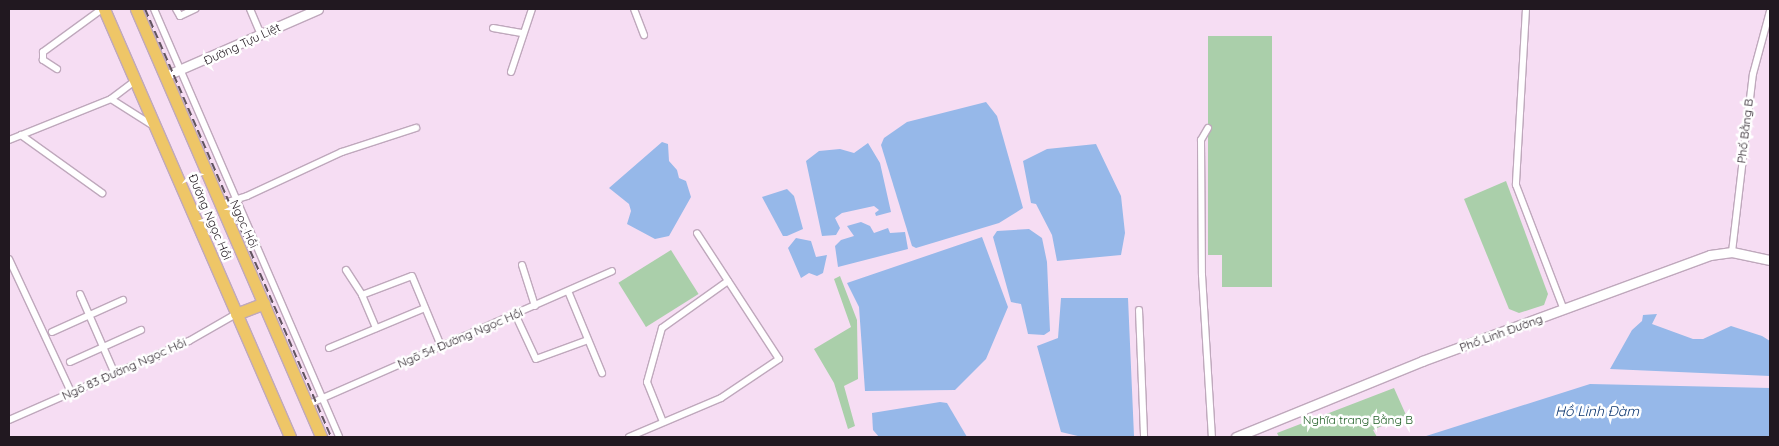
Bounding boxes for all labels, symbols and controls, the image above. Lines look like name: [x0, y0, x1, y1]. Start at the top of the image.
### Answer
street label: Đường Tựu Liệt: [201, 20, 283, 68]
street label: Phố Bằng B: [1734, 98, 1756, 164]
street label: Đường Ngọc Hồi: [185, 172, 235, 262]
street label: Ngọc Hồi: [227, 198, 261, 250]
street label: Ngõ 54 Đường Ngọc Hồi: [395, 305, 525, 371]
street label: Phố Linh Đường: [1457, 311, 1545, 355]
street label: Ngõ 83 Đường Ngọc Hồi: [60, 335, 188, 403]
water label: Hồ Linh Đàm: [1555, 403, 1639, 419]
park label: Nghĩa trang Bằng B: [1303, 413, 1413, 427]

